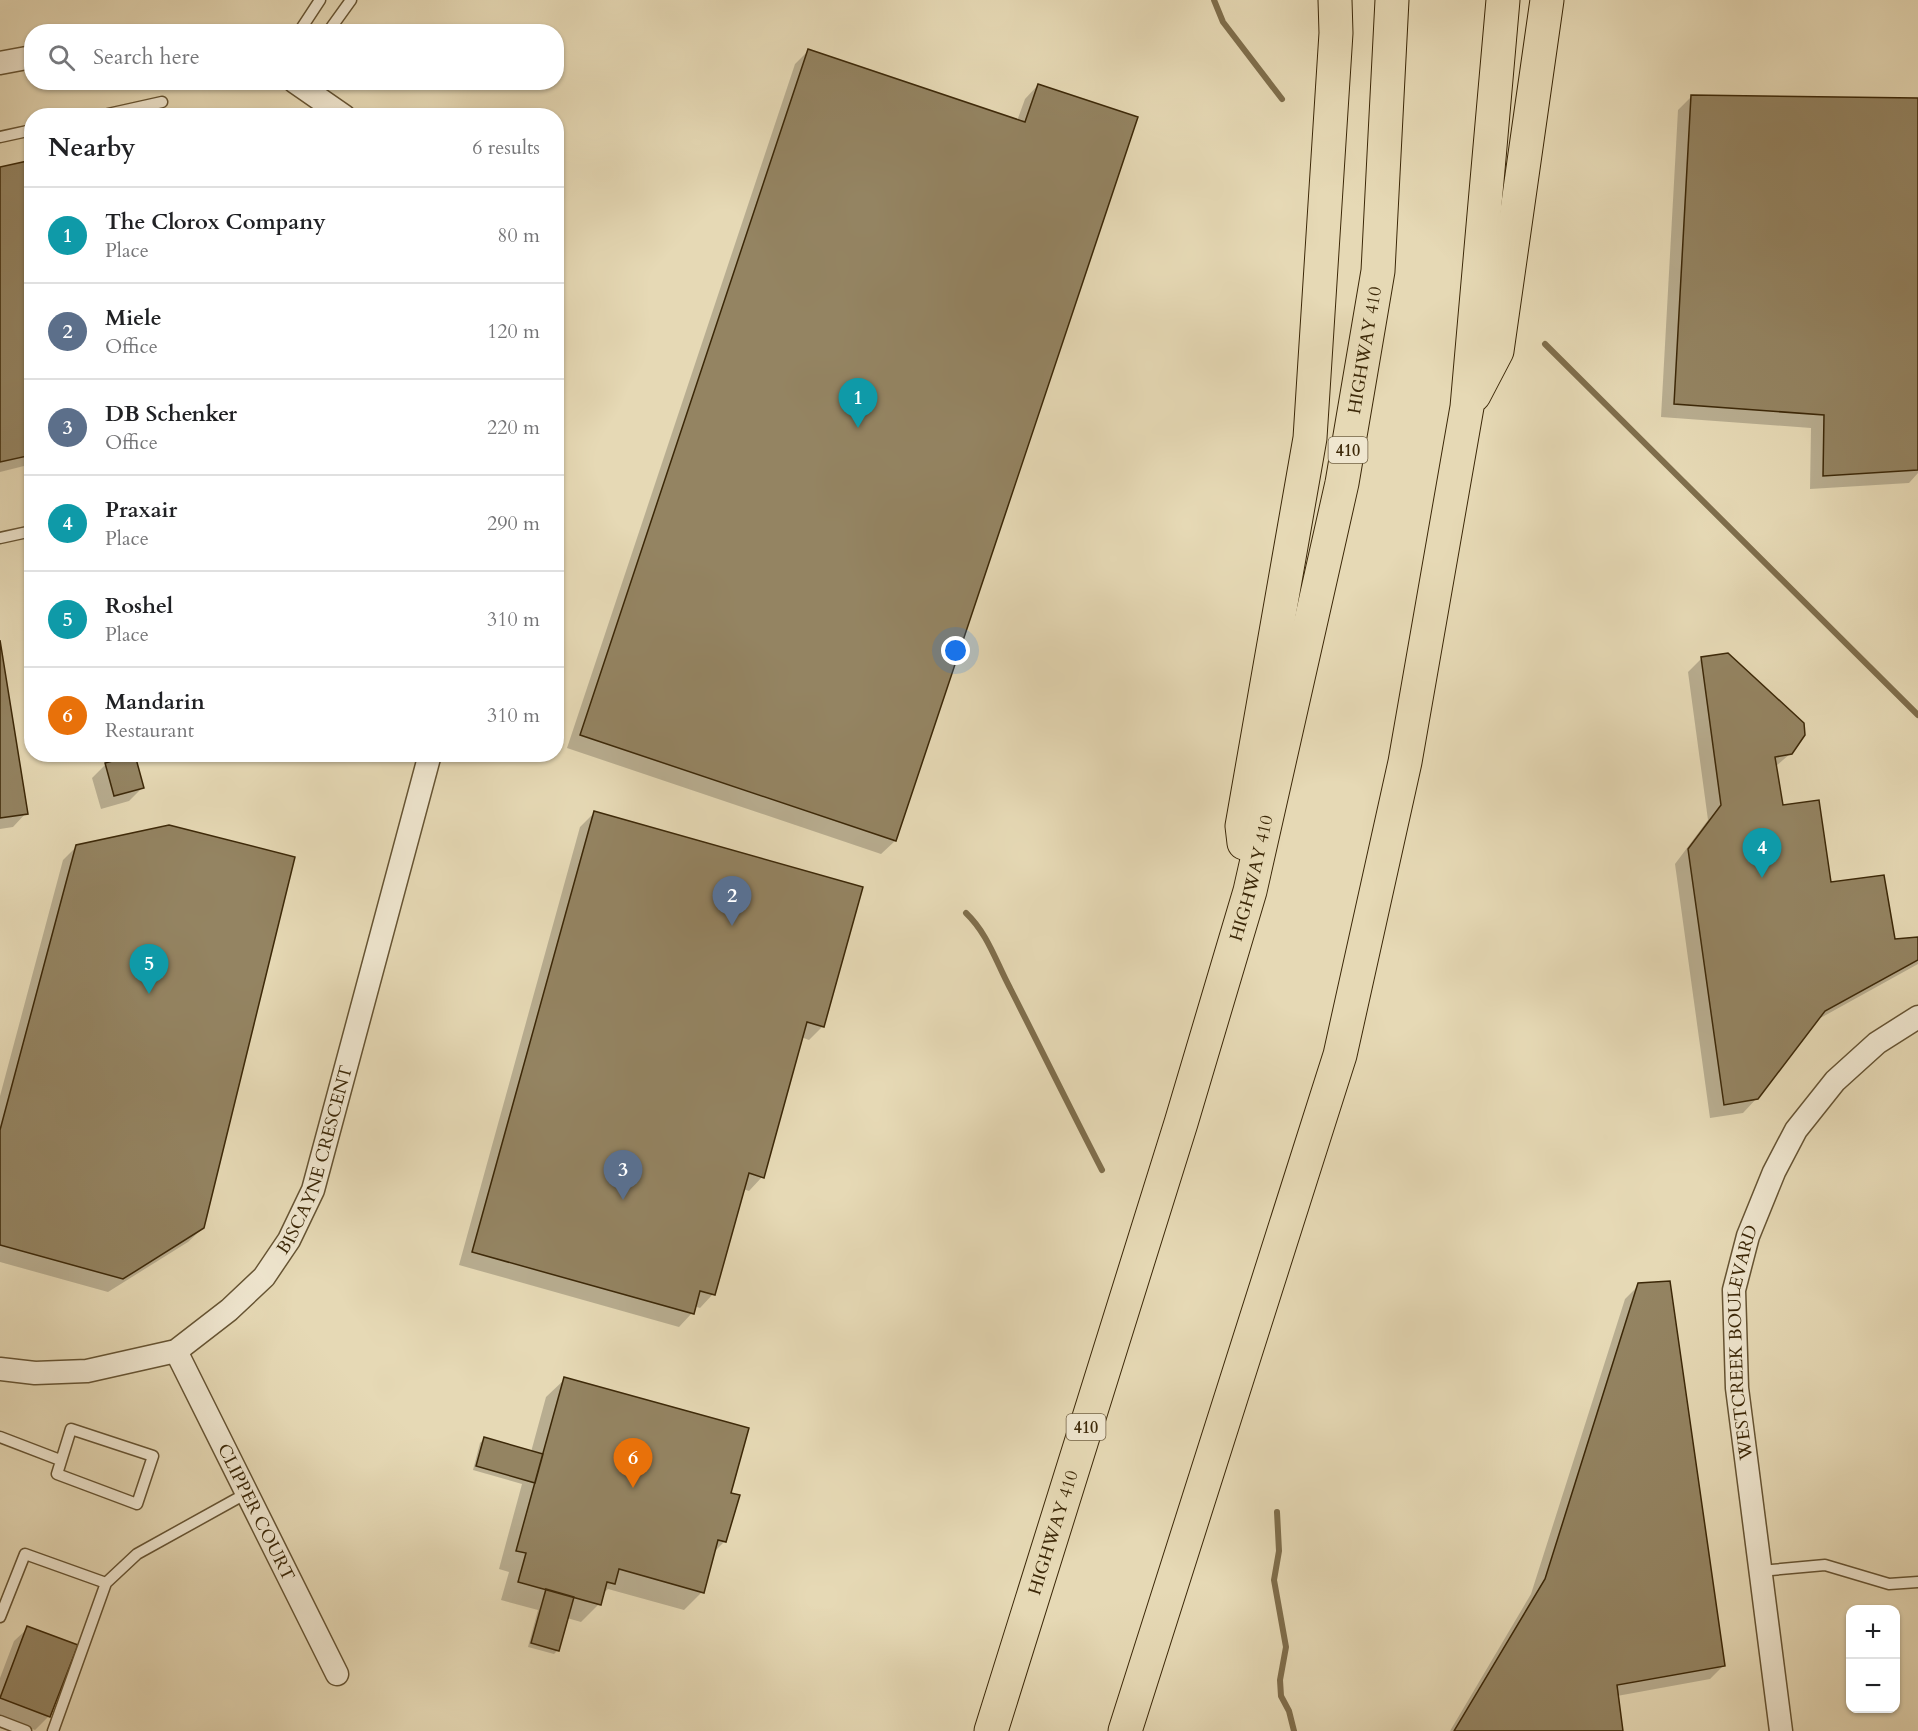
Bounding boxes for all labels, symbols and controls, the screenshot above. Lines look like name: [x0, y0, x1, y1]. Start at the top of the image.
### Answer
search box: [24, 24, 564, 90]
icon: search: [45, 41, 78, 74]
text: Search here: [93, 42, 200, 72]
text: Nearby: [48, 130, 136, 165]
text: 6 results: [472, 134, 540, 161]
text: The Clorox Company: [105, 207, 326, 237]
text: 1: [62, 222, 73, 249]
text: 80 m: [497, 222, 540, 249]
text: Place: [105, 237, 149, 264]
street label: HIGHWAY 410: [1342, 285, 1388, 416]
text: Miele: [105, 303, 162, 333]
text: 2: [62, 318, 73, 345]
text: 120 m: [487, 318, 540, 345]
text: Office: [105, 333, 158, 360]
pin: 1: [838, 378, 878, 428]
text: DB Schenker: [105, 399, 237, 429]
text: 3: [62, 414, 73, 441]
text: 220 m: [487, 414, 540, 441]
text: Office: [105, 429, 158, 456]
road number: 410: [1328, 437, 1368, 463]
text: Praxair: [105, 495, 177, 525]
text: 4: [62, 510, 73, 537]
text: 290 m: [487, 510, 540, 537]
text: Place: [105, 525, 149, 552]
text: Roshel: [105, 591, 173, 621]
text: 5: [62, 606, 73, 633]
text: 310 m: [487, 606, 540, 633]
text: Place: [105, 621, 149, 648]
your location: [941, 636, 970, 665]
text: Mandarin: [105, 687, 205, 717]
text: 6: [62, 702, 73, 729]
text: 310 m: [487, 702, 540, 729]
text: Restaurant: [105, 717, 194, 744]
street label: HIGHWAY 410: [1224, 813, 1280, 944]
pin: 4: [1742, 828, 1782, 878]
pin: 2: [712, 876, 752, 926]
pin: 5: [130, 944, 168, 994]
street label: BISCAYNE CRESCENT: [271, 1063, 359, 1259]
pin: 3: [604, 1150, 642, 1200]
street label: WESTCREEK BOULEVARD: [1722, 1221, 1764, 1463]
road number: 410: [1066, 1414, 1106, 1440]
pin: 6: [614, 1438, 652, 1488]
street label: CLIPPER COURT: [211, 1439, 301, 1585]
street label: HIGHWAY 410: [1022, 1467, 1085, 1598]
map controls: [1846, 1605, 1900, 1713]
button: +: [1846, 1605, 1900, 1659]
button: −: [1846, 1659, 1900, 1713]

